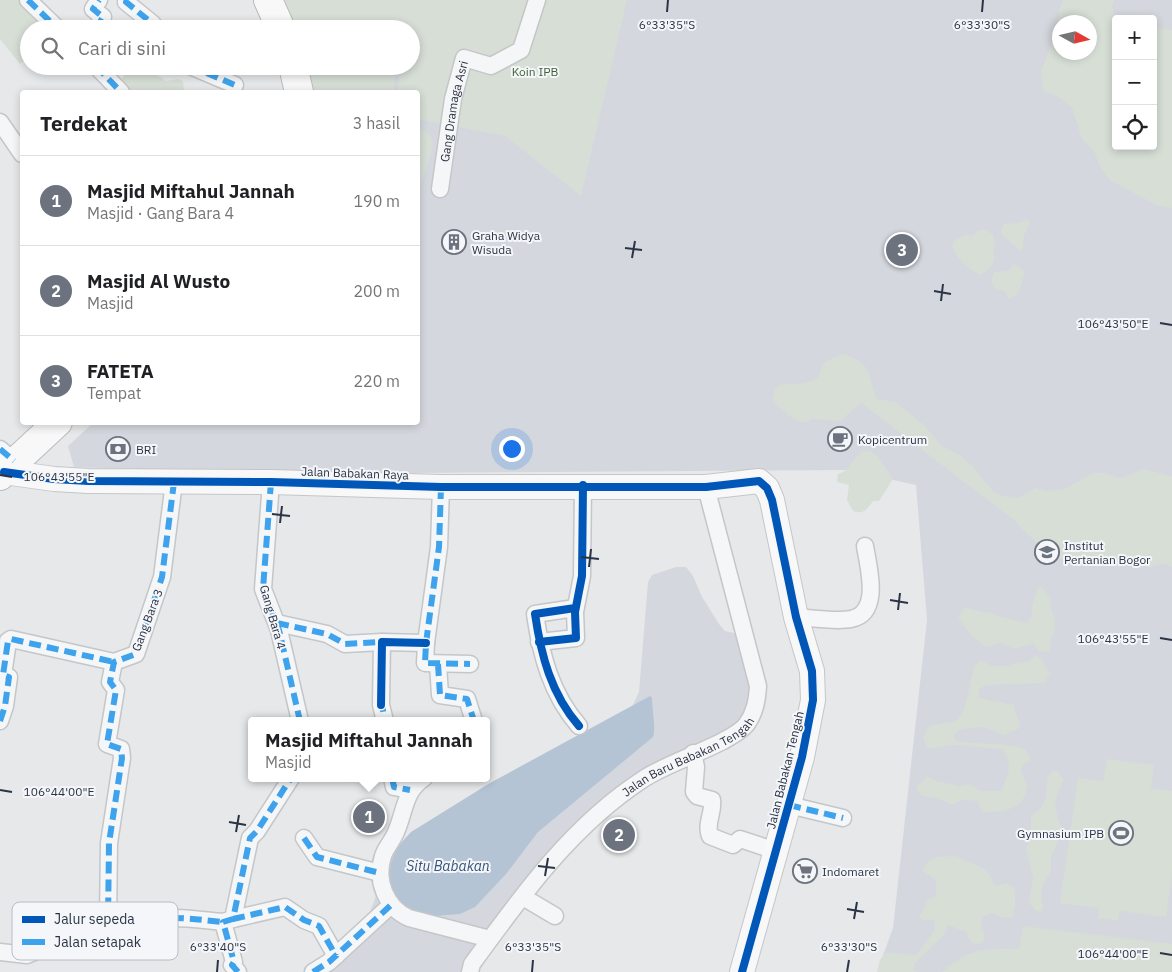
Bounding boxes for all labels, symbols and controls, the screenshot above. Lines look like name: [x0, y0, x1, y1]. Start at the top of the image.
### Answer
north arrow: [1052, 15, 1097, 60]
map controls: [1112, 15, 1157, 150]
button: +: [1112, 15, 1157, 60]
text: 6°33'35"S: [639, 17, 695, 32]
text: 6°33'30"S: [954, 17, 1010, 32]
search box: [20, 20, 420, 75]
icon: search: [38, 34, 66, 62]
text: Cari di sini: [78, 36, 166, 60]
street label: Gang Dramaga Asri: [437, 59, 471, 163]
button: −: [1112, 60, 1157, 105]
park label: Koin IPB: [512, 64, 558, 79]
button: locate: [1112, 105, 1157, 150]
text: Terdekat: [40, 109, 128, 137]
text: 3 hasil: [353, 113, 400, 133]
text: Masjid Miftahul Jannah: [87, 179, 295, 203]
text: 1: [51, 191, 61, 211]
text: 190 m: [353, 191, 400, 211]
text: Masjid · Gang Bara 4: [87, 203, 234, 223]
place label: Graha Widya Wisuda: [472, 228, 541, 257]
building icon: Graha Widya Wisuda: [441, 229, 467, 255]
pin: 3: [886, 231, 918, 269]
text: Masjid Al Wusto: [87, 269, 230, 293]
text: 2: [51, 281, 61, 301]
text: 200 m: [353, 281, 400, 301]
text: Masjid: [87, 293, 134, 313]
text: 106°43'50"E: [1078, 316, 1148, 331]
text: FATETA: [87, 359, 154, 383]
text: 3: [51, 371, 61, 391]
text: 220 m: [353, 371, 400, 391]
text: Tempat: [87, 383, 141, 403]
cafe icon: Kopicentrum: [827, 426, 853, 452]
place label: Kopicentrum: [858, 432, 927, 447]
bank icon: BRI: [105, 436, 131, 462]
your location: [499, 436, 525, 462]
place label: BRI: [136, 442, 157, 457]
street label: Jalan Babakan Raya: [301, 464, 410, 482]
text: 106°43'55"E: [24, 469, 94, 484]
place label: Institut Pertanian Bogor: [1064, 538, 1151, 567]
school or university icon: Institut Pertanian Bogor: [1034, 539, 1060, 565]
street label: Gang Bara 4: [257, 583, 289, 651]
street label: Gang Bara 3: [128, 587, 166, 653]
text: 106°43'55"E: [1078, 631, 1148, 646]
street label: Jalan Babakan Tengah: [763, 710, 807, 830]
street label: Jalan Baru Babakan Tengah: [619, 714, 757, 799]
popup: [248, 717, 490, 782]
text: Masjid Miftahul Jannah: [265, 728, 473, 752]
text: Masjid: [265, 752, 312, 772]
text: 106°44'00"E: [24, 784, 94, 799]
pin: 1: [353, 798, 385, 836]
pin: 2: [603, 816, 635, 854]
sports icon: Gymnasium IPB: [1108, 820, 1134, 846]
place label: Gymnasium IPB: [1017, 826, 1104, 841]
water label: Situ Babakan: [406, 857, 490, 875]
supermarket icon: Indomaret: [792, 858, 818, 884]
place label: Indomaret: [822, 864, 879, 879]
legend: [12, 902, 178, 960]
text: Jalur sepeda: [54, 910, 135, 928]
text: Jalan setapak: [54, 933, 142, 951]
text: 6°33'40"S: [190, 939, 246, 954]
text: 6°33'35"S: [505, 939, 561, 954]
text: 6°33'30"S: [821, 939, 877, 954]
text: 106°44'00"E: [1078, 946, 1148, 961]

